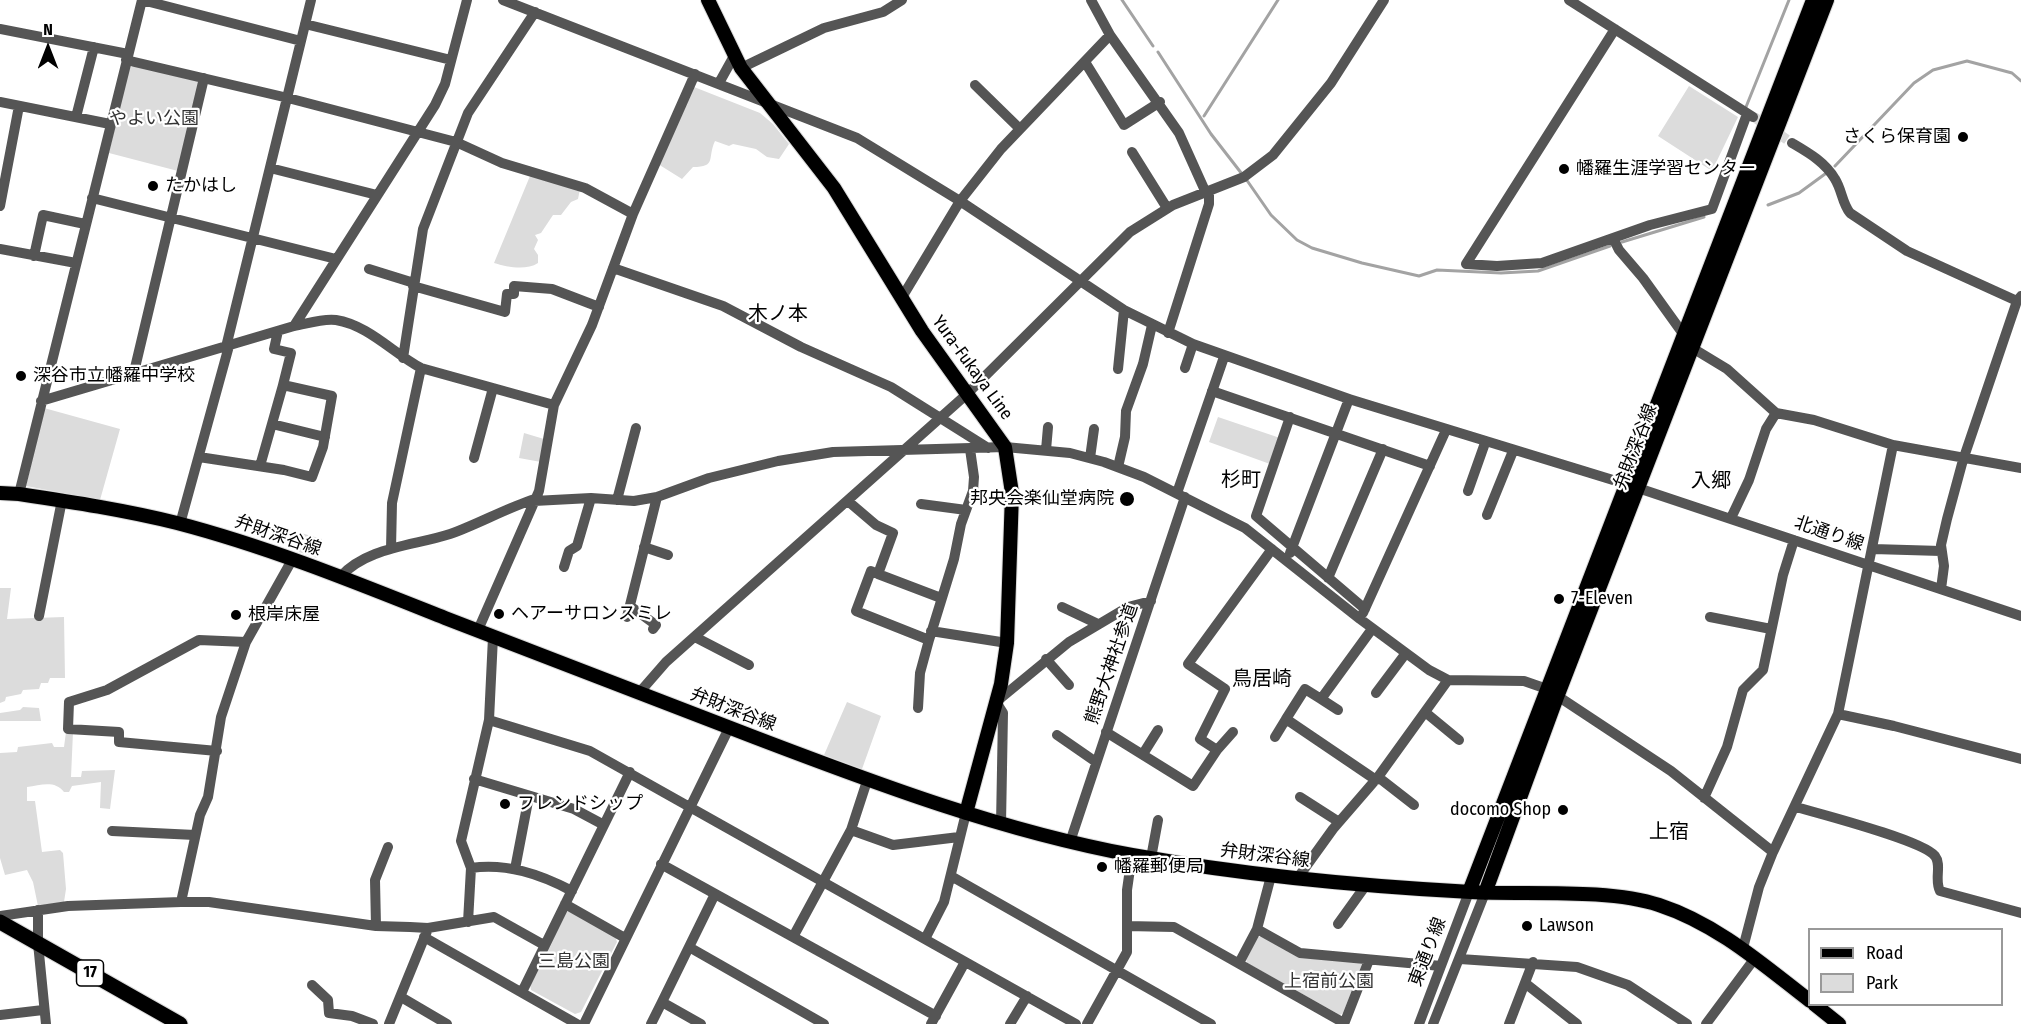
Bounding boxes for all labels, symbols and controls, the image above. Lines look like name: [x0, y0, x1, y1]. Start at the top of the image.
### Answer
north arrow: [18, 18, 78, 78]
text: N: [43, 20, 53, 39]
park label: やよい公園: [109, 108, 199, 130]
place label: さくら保育園: [1843, 126, 1951, 148]
marker: さくら保育園: [1956, 130, 1970, 144]
place label: 幡羅生涯学習センター: [1576, 158, 1756, 180]
marker: 幡羅生涯学習センター: [1557, 162, 1571, 176]
place label: たかはし: [165, 175, 237, 197]
marker: たかはし: [146, 179, 160, 193]
district label: 木ノ本: [748, 302, 808, 326]
street label: Yura-Fukaya Line: [927, 312, 1017, 424]
place label: 深谷市立幡羅中学校: [33, 365, 195, 387]
marker: 深谷市立幡羅中学校: [14, 369, 28, 383]
street label: 弁財深谷線: [1610, 401, 1662, 493]
district label: 杉町: [1221, 468, 1261, 492]
district label: 入郷: [1691, 469, 1731, 493]
place label: 邦央会楽仙堂病院: [970, 488, 1114, 510]
marker: 邦央会楽仙堂病院: [1118, 490, 1136, 508]
street label: 弁財深谷線: [232, 511, 324, 561]
street label: 北通り線: [1791, 512, 1867, 556]
place label: 7-Eleven: [1571, 588, 1633, 610]
marker: 7-Eleven: [1552, 592, 1566, 606]
street label: 熊野大神社参道: [1081, 601, 1143, 727]
place label: ヘアーサロンスミレ: [511, 603, 672, 625]
place label: 根岸床屋: [248, 604, 320, 626]
marker: ヘアーサロンスミレ: [492, 607, 506, 621]
marker: 根岸床屋: [229, 608, 243, 622]
district label: 鳥居崎: [1232, 667, 1292, 691]
street label: 弁財深谷線: [687, 684, 779, 736]
place label: フレンドシップ: [517, 793, 643, 815]
marker: フレンドシップ: [498, 797, 512, 811]
place label: docomo Shop: [1450, 799, 1551, 821]
marker: docomo Shop: [1556, 803, 1570, 817]
district label: 上宿: [1649, 820, 1689, 844]
street label: 弁財深谷線: [1219, 840, 1311, 872]
place label: 幡羅郵便局: [1114, 856, 1204, 878]
marker: 幡羅郵便局: [1095, 860, 1109, 874]
street label: 東通り線: [1405, 915, 1451, 989]
place label: Lawson: [1539, 915, 1594, 937]
marker: Lawson: [1520, 919, 1534, 933]
legend: [1808, 928, 2003, 1006]
text: Road: [1866, 942, 1903, 964]
park label: 三島公園: [538, 951, 610, 973]
road number: 17: [76, 960, 104, 986]
park label: 上宿前公園: [1284, 971, 1374, 993]
text: Park: [1866, 972, 1898, 994]

